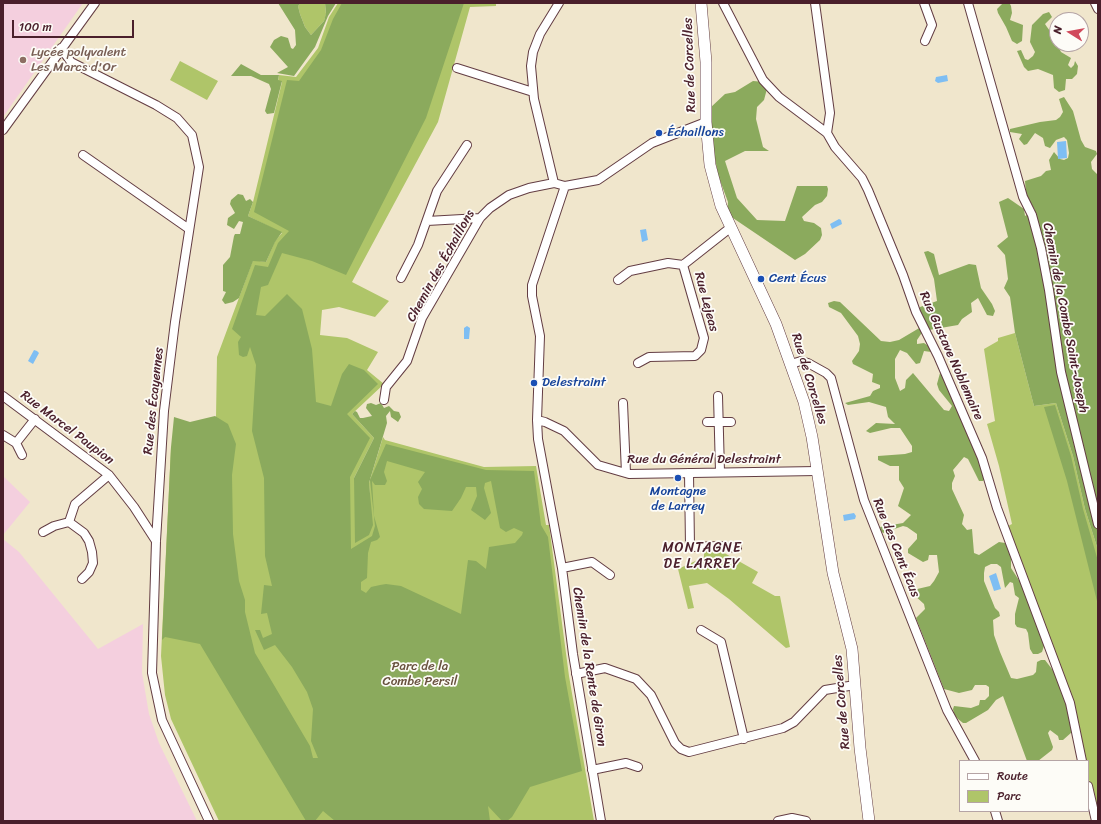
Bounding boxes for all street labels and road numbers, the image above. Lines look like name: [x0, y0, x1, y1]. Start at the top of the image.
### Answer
street label: Rue de Corcelles: [681, 17, 699, 113]
street label: Chemin des Échaillons: [404, 207, 478, 325]
street label: Chemin de la Combe Saint-Joseph: [1039, 222, 1091, 414]
street label: Rue Lejeas: [691, 271, 721, 333]
street label: Rue Gustave Noblemaire: [916, 289, 986, 423]
street label: Rue de Corcelles: [788, 331, 830, 427]
street label: Rue des Écayennes: [141, 347, 167, 455]
street label: Rue Marcel Paupion: [17, 388, 117, 468]
street label: Rue du Général Delestraint: [627, 452, 781, 468]
street label: Rue des Cent Écus: [869, 496, 923, 600]
street label: Chemin de la Rente de Giron: [569, 586, 609, 748]
street label: Rue de Corcelles: [830, 654, 854, 750]

